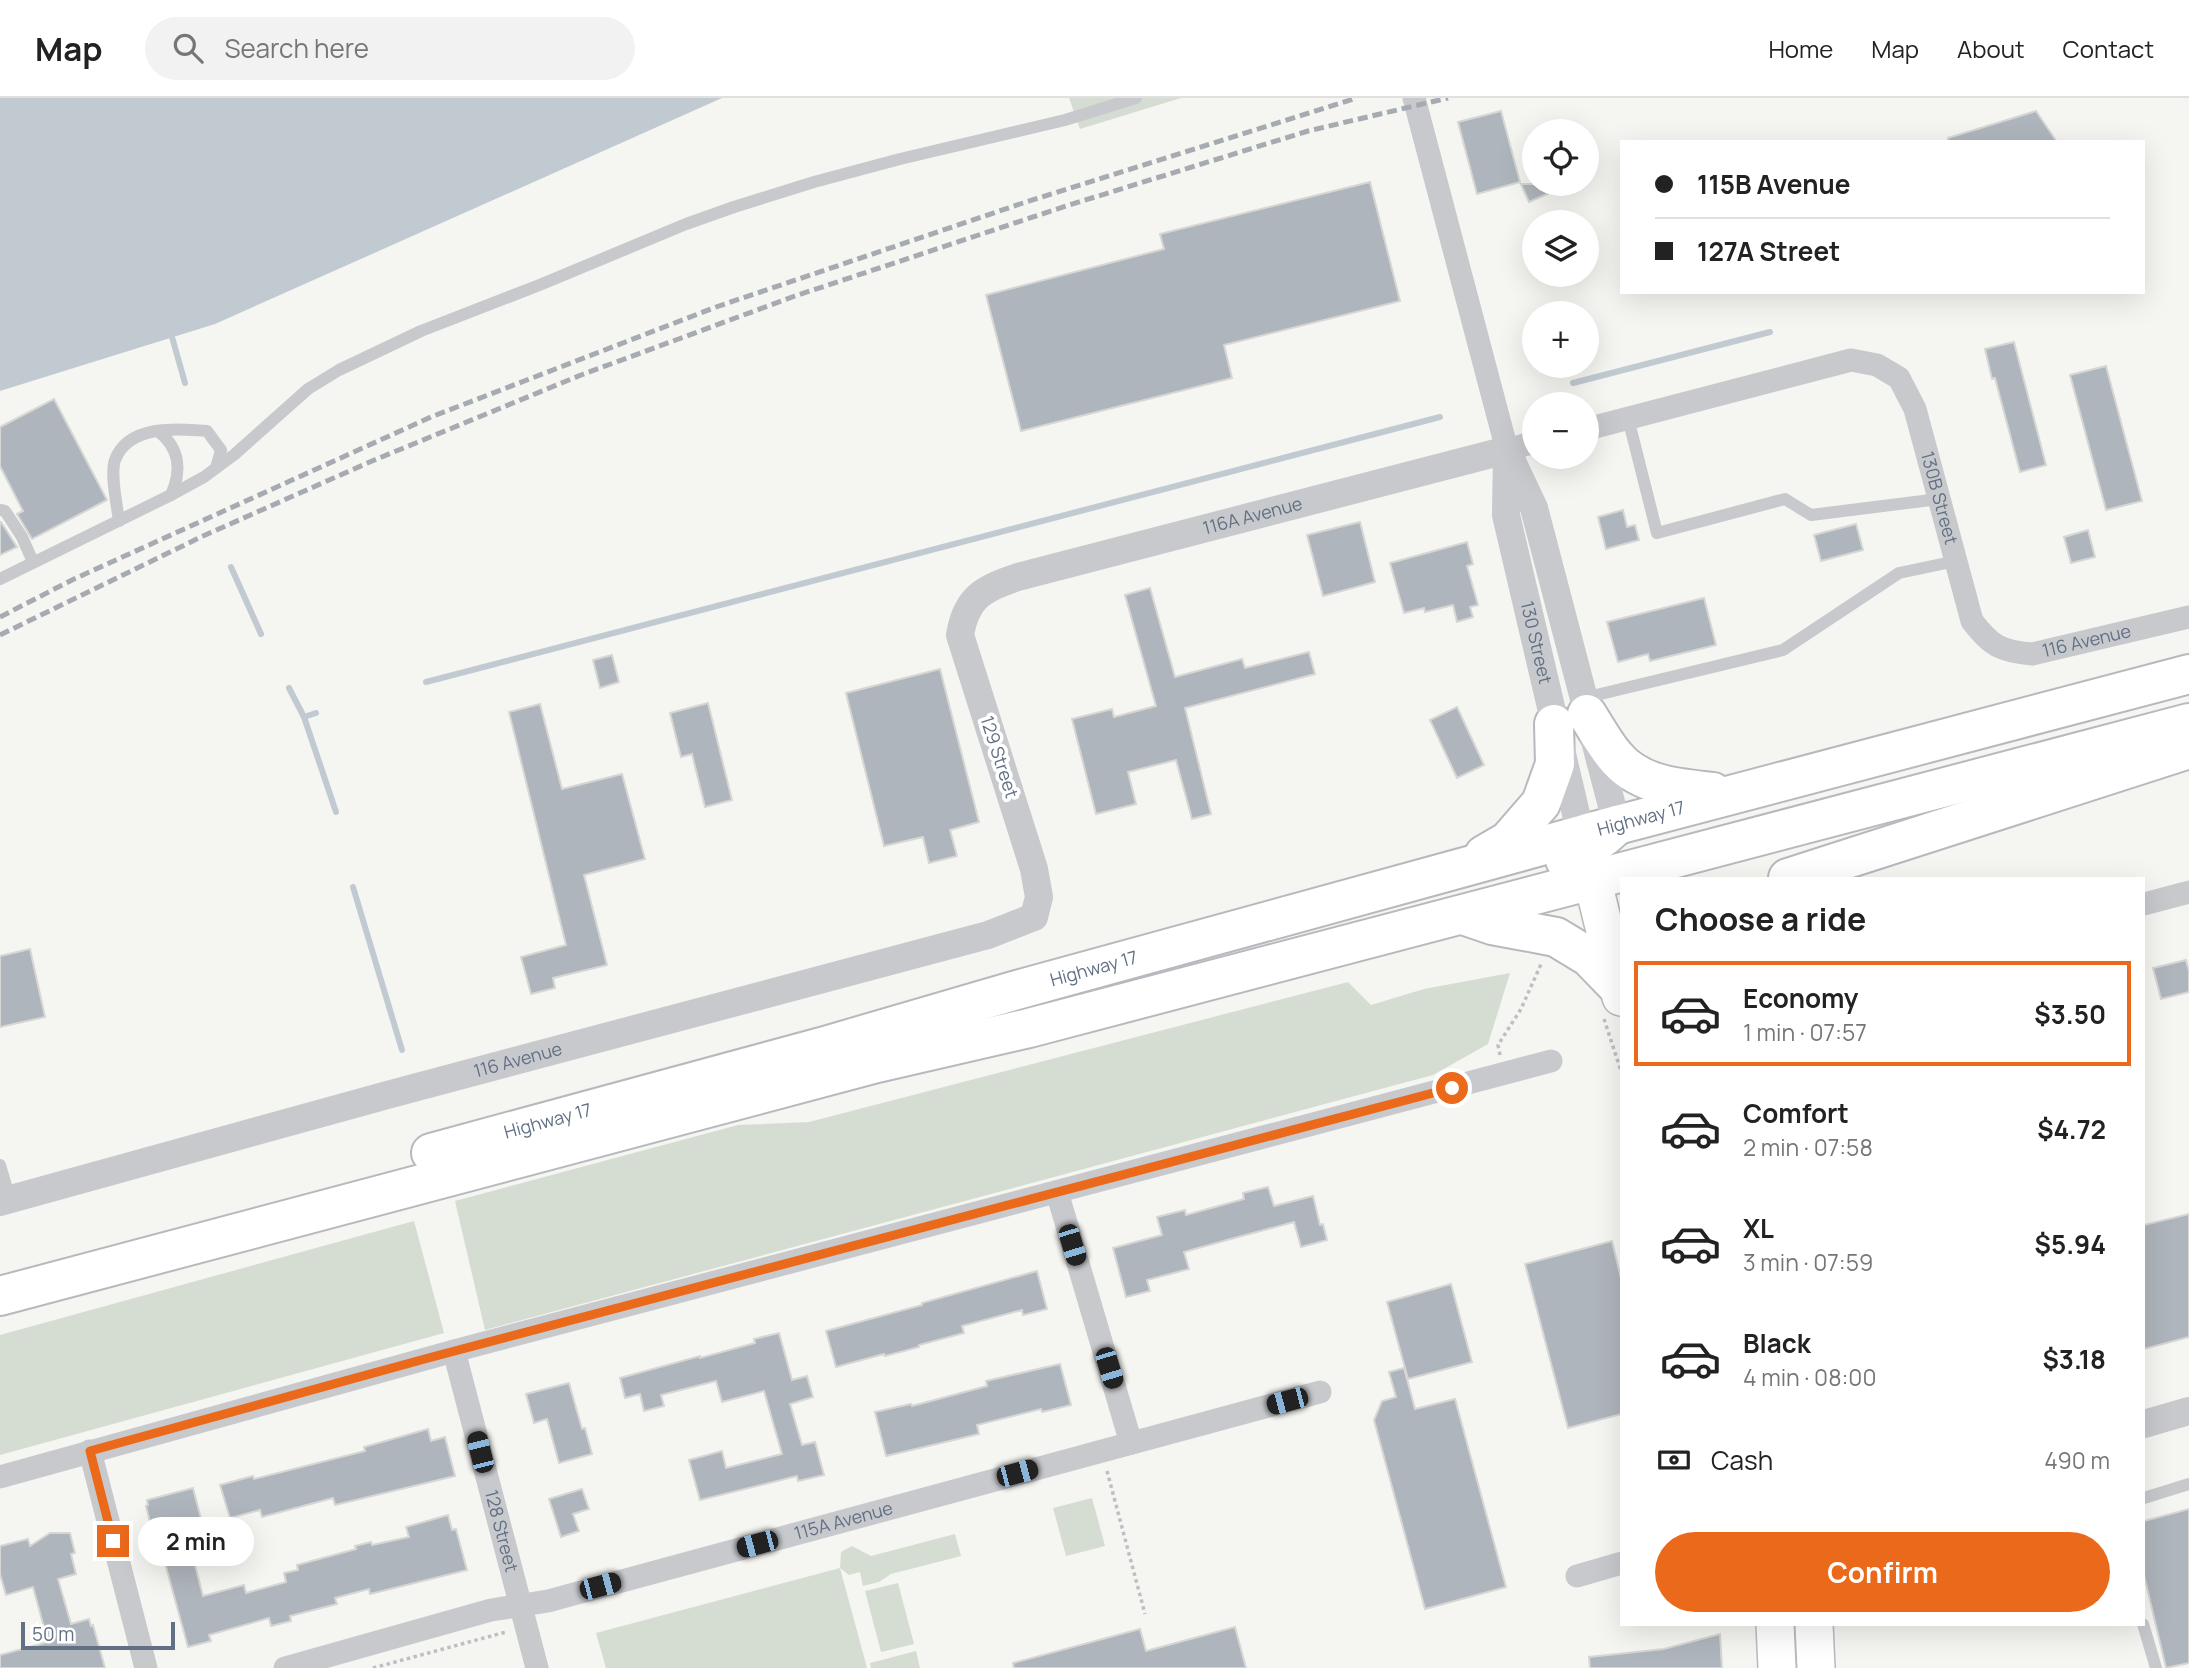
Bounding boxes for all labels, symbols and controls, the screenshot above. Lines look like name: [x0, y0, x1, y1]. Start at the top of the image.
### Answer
search box: [145, 17, 635, 80]
text: Map: [35, 26, 103, 71]
icon: search: [169, 29, 207, 67]
text: Search here: [225, 30, 369, 66]
text: Home: [1768, 32, 1833, 65]
text: Map: [1871, 32, 1919, 65]
text: About: [1957, 32, 2025, 65]
text: Contact: [2063, 32, 2154, 65]
map controls: [1522, 119, 1599, 469]
button: locate: [1522, 119, 1599, 196]
text: 115B Avenue: [1697, 166, 1850, 202]
button: layers: [1522, 210, 1599, 287]
text: 127A Street: [1697, 233, 1840, 269]
button: +: [1522, 301, 1599, 378]
button: −: [1522, 392, 1599, 469]
street label: 130B Street: [1916, 449, 1964, 547]
street label: 116A Avenue: [1200, 491, 1305, 540]
street label: 130 Street: [1516, 598, 1558, 686]
street label: 116 Avenue: [2040, 618, 2133, 662]
street label: 129 Street: [975, 713, 1024, 801]
street label: Highway 17: [1594, 795, 1687, 841]
text: Choose a ride: [1655, 897, 1866, 941]
street label: Highway 17: [1047, 944, 1140, 991]
text: Economy: [1743, 980, 1858, 1016]
icon: car: [1659, 982, 1722, 1045]
text: $3.50: [2034, 996, 2106, 1032]
text: 1 min · 07:57: [1743, 1016, 1867, 1048]
street label: 116 Avenue: [471, 1036, 565, 1082]
route start: [1436, 1072, 1468, 1104]
text: Comfort: [1743, 1095, 1849, 1131]
street label: Highway 17: [501, 1097, 594, 1144]
icon: car: [1659, 1097, 1722, 1160]
text: $4.72: [2037, 1111, 2106, 1147]
text: 2 min · 07:58: [1743, 1131, 1873, 1163]
text: XL: [1743, 1210, 1774, 1246]
icon: car: [1659, 1212, 1722, 1275]
car: [1056, 1222, 1089, 1268]
text: $5.94: [2035, 1226, 2106, 1262]
text: 3 min · 07:59: [1743, 1246, 1873, 1278]
text: Black: [1743, 1325, 1811, 1361]
icon: car: [1659, 1327, 1722, 1390]
text: $3.18: [2042, 1341, 2106, 1377]
car: [1093, 1345, 1126, 1391]
text: 4 min · 08:00: [1743, 1361, 1876, 1393]
car: [1264, 1385, 1311, 1417]
car: [465, 1429, 496, 1475]
icon: cash: [1655, 1441, 1693, 1479]
text: Cash: [1711, 1442, 1773, 1478]
text: 490 m: [2044, 1444, 2110, 1476]
car: [994, 1457, 1041, 1489]
street label: 128 Street: [480, 1487, 524, 1574]
street label: 115A Avenue: [791, 1495, 895, 1545]
callout: 2 min: [138, 1516, 253, 1566]
route end: [97, 1525, 129, 1557]
text: 2 min: [166, 1525, 226, 1557]
car: [734, 1528, 781, 1560]
button: Confirm: [1655, 1532, 2110, 1612]
car: [577, 1570, 624, 1602]
scale bar: [21, 1619, 175, 1651]
text: 50 m: [32, 1621, 74, 1647]

